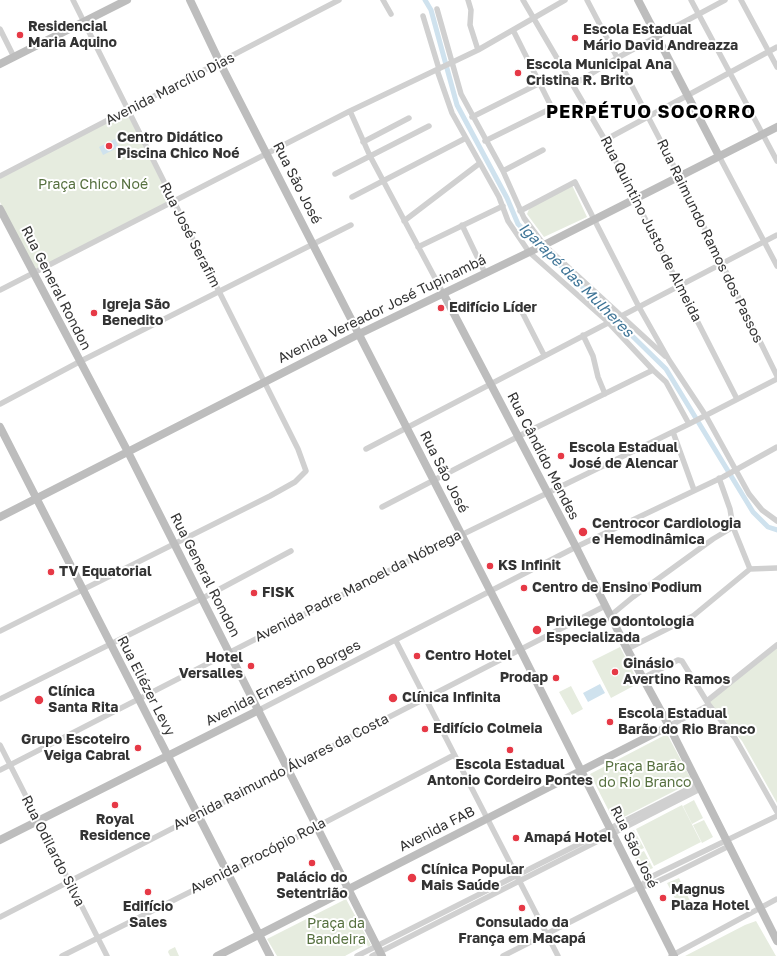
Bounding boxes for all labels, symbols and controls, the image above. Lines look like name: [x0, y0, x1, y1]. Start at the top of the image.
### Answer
place label: Residencial Maria Aquino: [28, 19, 117, 52]
place label: Escola Estadual Mário David Andreazza: [583, 22, 738, 54]
marker: Residencial Maria Aquino: [15, 30, 25, 40]
marker: Escola Estadual Mário David Andreazza: [570, 33, 580, 43]
street label: Avenida Marcílio Dias: [103, 49, 237, 129]
place label: Escola Municipal Ana Cristina R. Brito: [526, 57, 672, 90]
marker: Escola Municipal Ana Cristina R. Brito: [513, 68, 523, 78]
district label: PERPÉTUO SOCORRO: [546, 101, 756, 123]
place label: Centro Didático Piscina Chico Noé: [117, 130, 240, 162]
street label: Rua Quintino Justo de Almeida: [597, 134, 705, 324]
street label: Rua Raimundo Ramos dos Passos: [653, 136, 767, 346]
street label: Rua São José: [269, 139, 325, 227]
marker: Centro Didático Piscina Chico Noé: [104, 141, 114, 151]
park label: Praça Chico Noé: [38, 177, 148, 193]
street label: Rua José Serafim: [156, 180, 224, 290]
water label: Igarapé das Mulheres: [515, 219, 637, 341]
street label: Rua General Rondon: [17, 223, 95, 353]
street label: Avenida Vereador José Tupinambá: [275, 251, 489, 367]
place label: Igreja São Benedito: [102, 297, 170, 330]
place label: Edifício Líder: [449, 300, 537, 316]
marker: Edifício Líder: [436, 303, 446, 313]
marker: Igreja São Benedito: [89, 308, 99, 318]
street label: Rua Cândido Mendes: [504, 389, 582, 523]
street label: Rua São José: [416, 428, 472, 516]
place label: Escola Estadual José de Alencar: [569, 440, 678, 472]
marker: Escola Estadual José de Alencar: [556, 451, 566, 461]
street label: Rua General Rondon: [166, 510, 244, 640]
place label: Centrocor Cardiologia e Hemodinâmica: [592, 516, 741, 548]
street label: Avenida Padre Manoel da Nóbrega: [252, 526, 464, 646]
marker: Centrocor Cardiologia e Hemodinâmica: [577, 526, 589, 538]
place label: KS Infinit: [498, 558, 561, 574]
marker: KS Infinit: [485, 561, 495, 571]
place label: TV Equatorial: [59, 564, 152, 580]
marker: TV Equatorial: [46, 567, 56, 577]
place label: Centro de Ensino Podium: [532, 580, 702, 596]
marker: Centro de Ensino Podium: [519, 583, 529, 593]
place label: FISK: [262, 585, 295, 601]
marker: FISK: [249, 588, 259, 598]
place label: Privilege Odontologia Especializada: [546, 614, 694, 646]
marker: Privilege Odontologia Especializada: [531, 624, 543, 636]
street label: Rua Eliézer Levy: [114, 633, 178, 739]
street label: Avenida Ernestino Borges: [203, 637, 363, 729]
place label: Centro Hotel: [425, 648, 512, 664]
place label: Hotel Versalles: [179, 650, 243, 682]
marker: Centro Hotel: [412, 651, 422, 661]
place label: Ginásio Avertino Ramos: [623, 656, 730, 688]
marker: Hotel Versalles: [246, 661, 256, 671]
marker: Ginásio Avertino Ramos: [610, 667, 620, 677]
place label: Prodap: [500, 670, 548, 686]
marker: Prodap: [551, 673, 561, 683]
place label: Clínica Santa Rita: [48, 684, 118, 716]
place label: Clínica Infinita: [402, 690, 501, 706]
marker: Clínica Infinita: [387, 692, 399, 704]
marker: Clínica Santa Rita: [33, 694, 45, 706]
place label: Escola Estadual Barão do Rio Branco: [618, 706, 755, 738]
street label: Avenida Raimundo Álvares da Costa: [170, 710, 392, 834]
marker: Escola Estadual Barão do Rio Branco: [605, 717, 615, 727]
place label: Edifício Colmeia: [433, 721, 542, 737]
marker: Edifício Colmeia: [420, 724, 430, 734]
place label: Grupo Escoteiro Veiga Cabral: [21, 732, 130, 764]
marker: Grupo Escoteiro Veiga Cabral: [133, 743, 143, 753]
marker: Escola Estadual Antonio Cordeiro Pontes: [505, 745, 515, 755]
place label: Escola Estadual Antonio Cordeiro Pontes: [427, 757, 593, 790]
park label: Praça Barão do Rio Branco: [599, 759, 691, 792]
street label: Rua Odilardo Silva: [18, 793, 88, 909]
marker: Royal Residence: [110, 800, 120, 810]
street label: Avenida FAB: [396, 803, 478, 855]
street label: Rua São José: [607, 803, 661, 891]
place label: Royal Residence: [79, 812, 151, 844]
street label: Avenida Procópio Rola: [187, 814, 329, 898]
place label: Amapá Hotel: [524, 830, 612, 846]
marker: Amapá Hotel: [511, 833, 521, 843]
marker: Palácio do Setentrião: [307, 858, 317, 868]
place label: Clínica Popular Mais Saúde: [421, 862, 524, 894]
place label: Palácio do Setentrião: [276, 870, 348, 902]
marker: Clínica Popular Mais Saúde: [406, 872, 418, 884]
place label: Magnus Plaza Hotel: [671, 882, 749, 914]
marker: Edifício Sales: [143, 887, 153, 897]
marker: Magnus Plaza Hotel: [658, 893, 668, 903]
place label: Edifício Sales: [123, 899, 173, 932]
marker: Consulado da França em Macapá: [517, 903, 527, 913]
place label: Consulado da França em Macapá: [458, 915, 586, 948]
park label: Praça da Bandeira: [306, 916, 366, 948]

